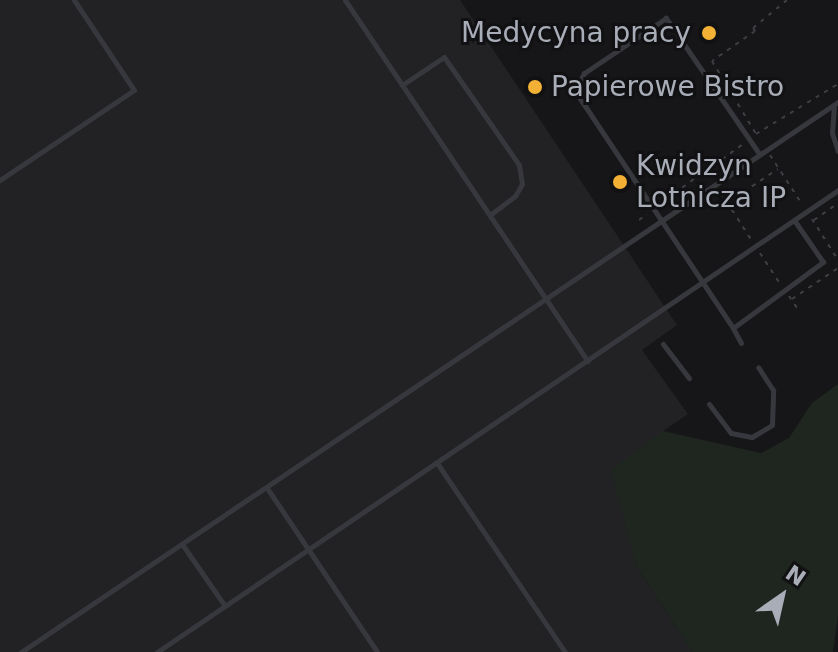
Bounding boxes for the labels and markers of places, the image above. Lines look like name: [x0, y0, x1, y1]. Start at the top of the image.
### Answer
place label: Medycyna pracy: [461, 16, 691, 50]
marker: Medycyna pracy: [698, 22, 720, 44]
place label: Papierowe Bistro: [551, 70, 784, 104]
marker: Papierowe Bistro: [526, 78, 544, 96]
place label: Kwidzyn Lotnicza IP: [636, 149, 786, 215]
marker: Kwidzyn Lotnicza IP: [611, 173, 629, 191]

